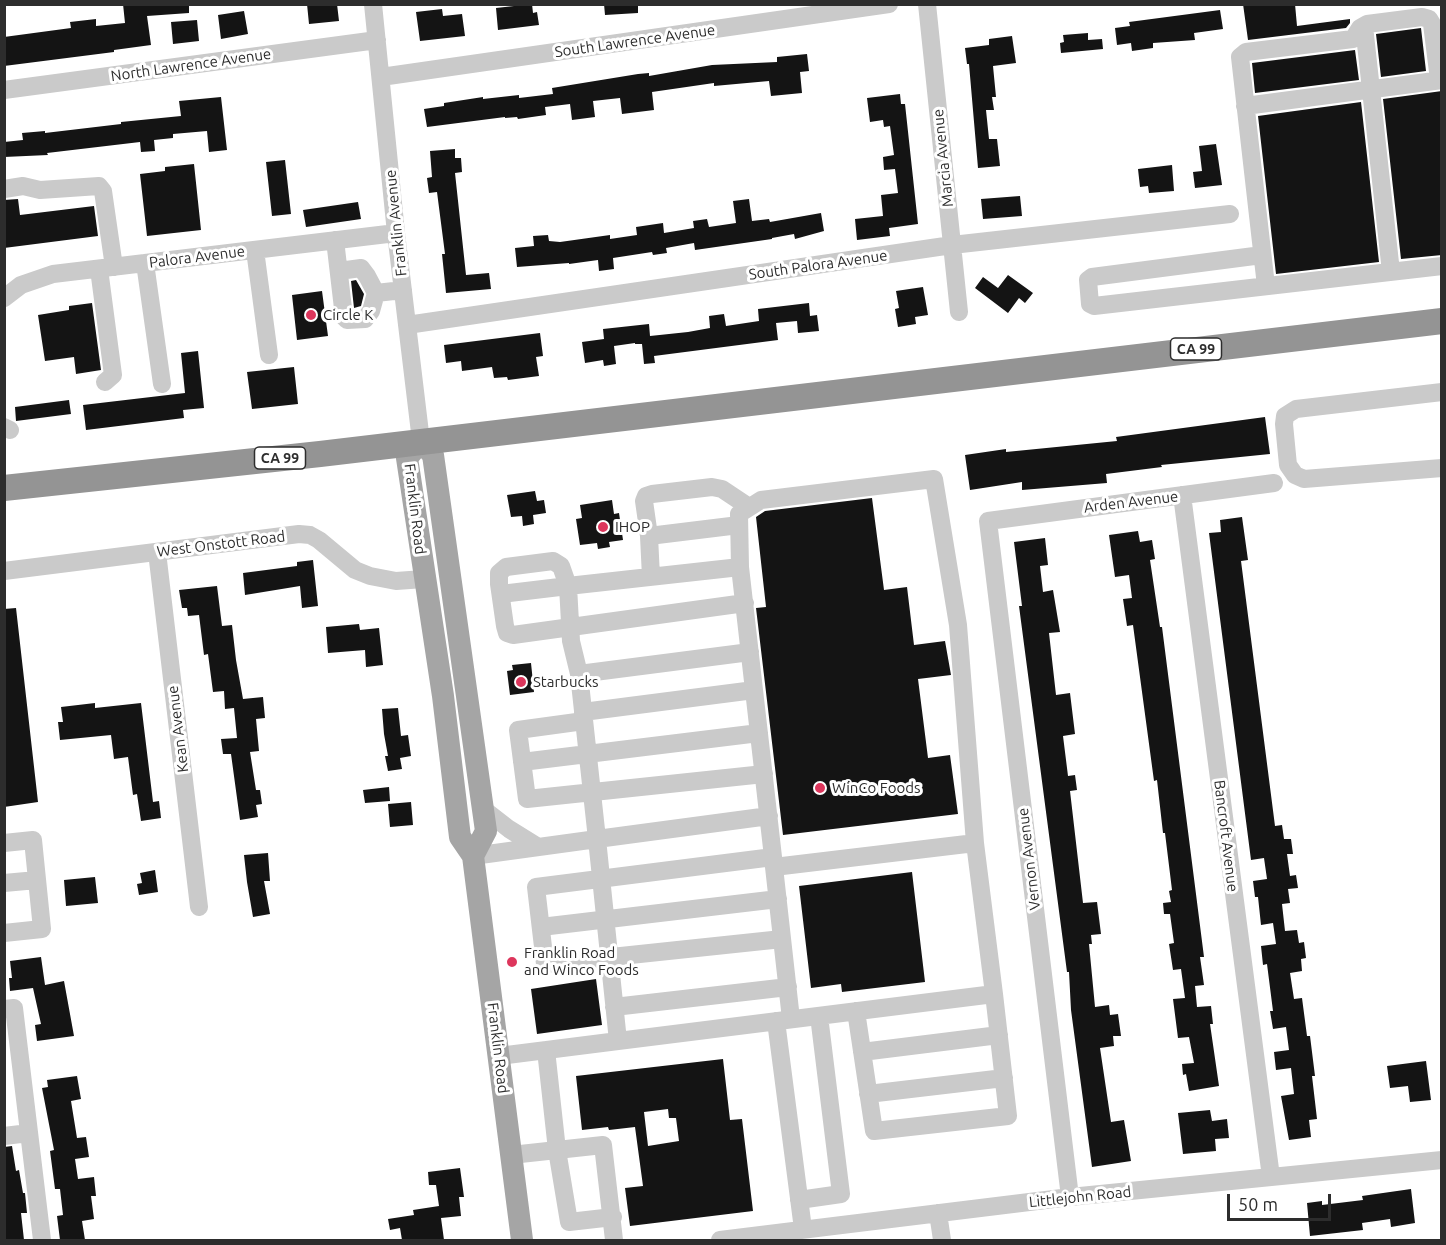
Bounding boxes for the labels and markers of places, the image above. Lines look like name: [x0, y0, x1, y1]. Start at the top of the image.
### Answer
place label: Circle K: [323, 306, 373, 324]
marker: Circle K: [304, 308, 318, 322]
place label: IHOP: [615, 518, 650, 536]
marker: IHOP: [596, 520, 610, 534]
place label: Starbucks: [533, 673, 599, 691]
marker: Starbucks: [514, 675, 528, 689]
place label: WinCo Foods: [832, 779, 920, 797]
marker: WinCo Foods: [813, 781, 827, 795]
place label: Franklin Road and Winco Foods: [524, 944, 639, 979]
marker: Franklin Road and Winco Foods: [505, 955, 519, 969]

